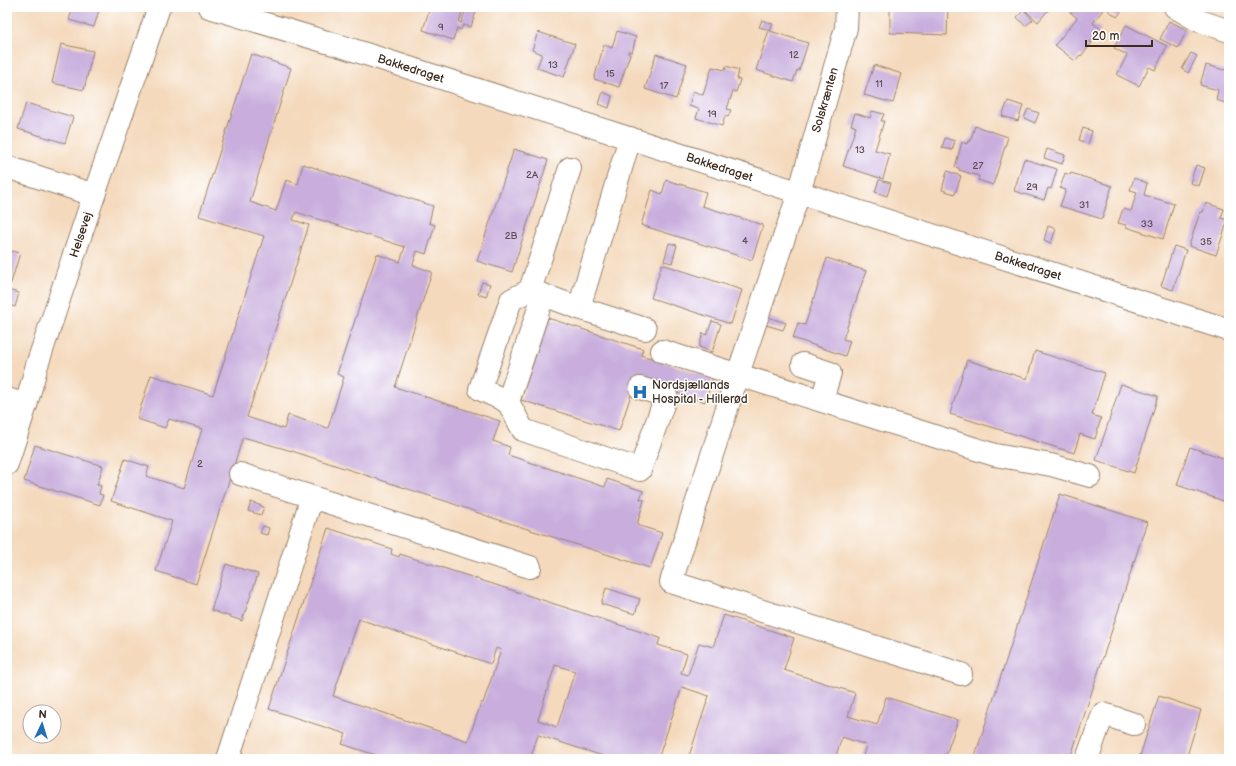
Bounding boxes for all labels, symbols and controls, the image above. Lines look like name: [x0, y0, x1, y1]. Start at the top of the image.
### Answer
house number: 9: [438, 21, 444, 33]
scale bar: [1086, 22, 1152, 48]
text: 20 m: [1092, 29, 1119, 44]
house number: 12: [789, 49, 799, 61]
street label: Bakkedraget: [375, 51, 446, 87]
house number: 13: [548, 59, 558, 71]
street label: Solskrænten: [809, 66, 842, 134]
house number: 15: [605, 68, 615, 80]
house number: 11: [875, 78, 883, 90]
house number: 17: [660, 80, 668, 92]
house number: 19: [707, 108, 717, 120]
house number: 13: [855, 144, 865, 156]
street label: Bakkedraget: [684, 150, 755, 185]
house number: 27: [973, 160, 983, 172]
house number: 2A: [526, 169, 539, 181]
house number: 29: [1026, 181, 1038, 193]
house number: 31: [1079, 199, 1089, 211]
street label: Helsevej: [67, 210, 96, 260]
house number: 33: [1141, 218, 1153, 230]
house number: 2B: [505, 230, 518, 242]
house number: 4: [742, 235, 748, 247]
house number: 35: [1200, 236, 1212, 248]
street label: Bakkedraget: [993, 249, 1063, 284]
place label: Nordsjællands Hospital - Hillerød: [652, 378, 748, 407]
hospital icon: Nordsjællands Hospital - Hillerød: [631, 383, 649, 401]
house number: 2: [197, 458, 203, 470]
north arrow: [22, 704, 62, 744]
text: N: [38, 708, 47, 721]

